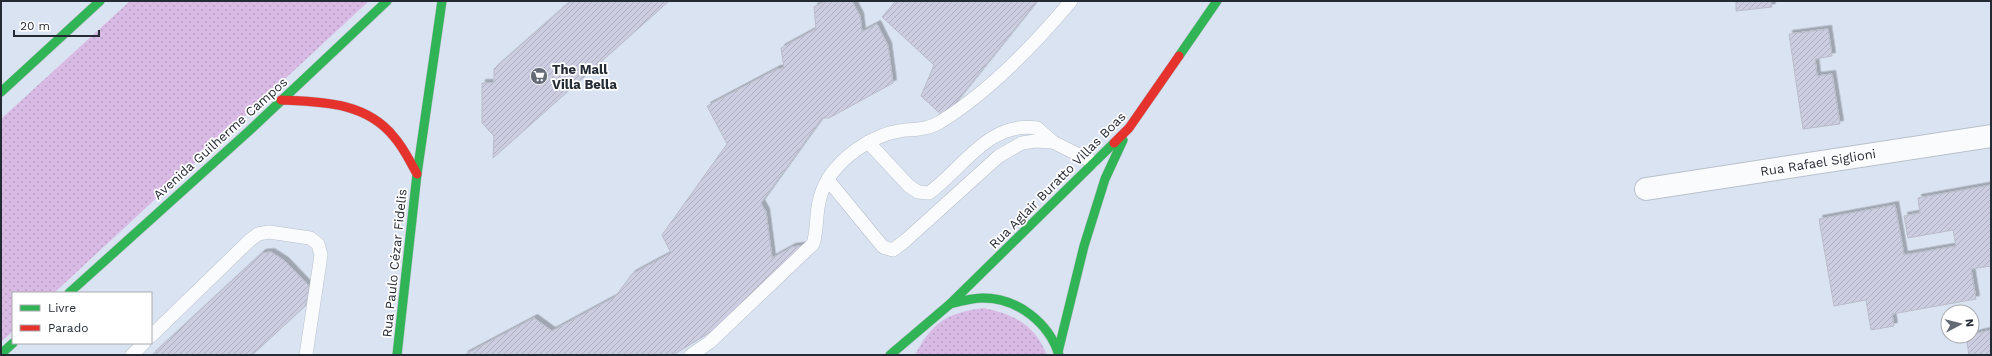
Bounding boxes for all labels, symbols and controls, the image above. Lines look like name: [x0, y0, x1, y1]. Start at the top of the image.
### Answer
scale bar: [14, 12, 99, 38]
text: 20 m: [20, 19, 50, 33]
place label: The Mall Villa Bella: [552, 62, 617, 92]
supermarket icon: The Mall Villa Bella: [529, 66, 549, 86]
street label: Avenida Guilherme Campos: [150, 74, 291, 203]
street label: Rua Aglair Buratto Villas Boas: [986, 109, 1129, 252]
street label: Rua Rafael Siglioni: [1759, 146, 1877, 179]
street label: Rua Paulo Cézar Fidelis: [379, 188, 410, 338]
legend: [12, 292, 152, 344]
text: Livre: [48, 301, 76, 315]
north arrow: [1940, 304, 1980, 344]
text: N: [1962, 318, 1976, 328]
text: Parado: [48, 321, 88, 335]

